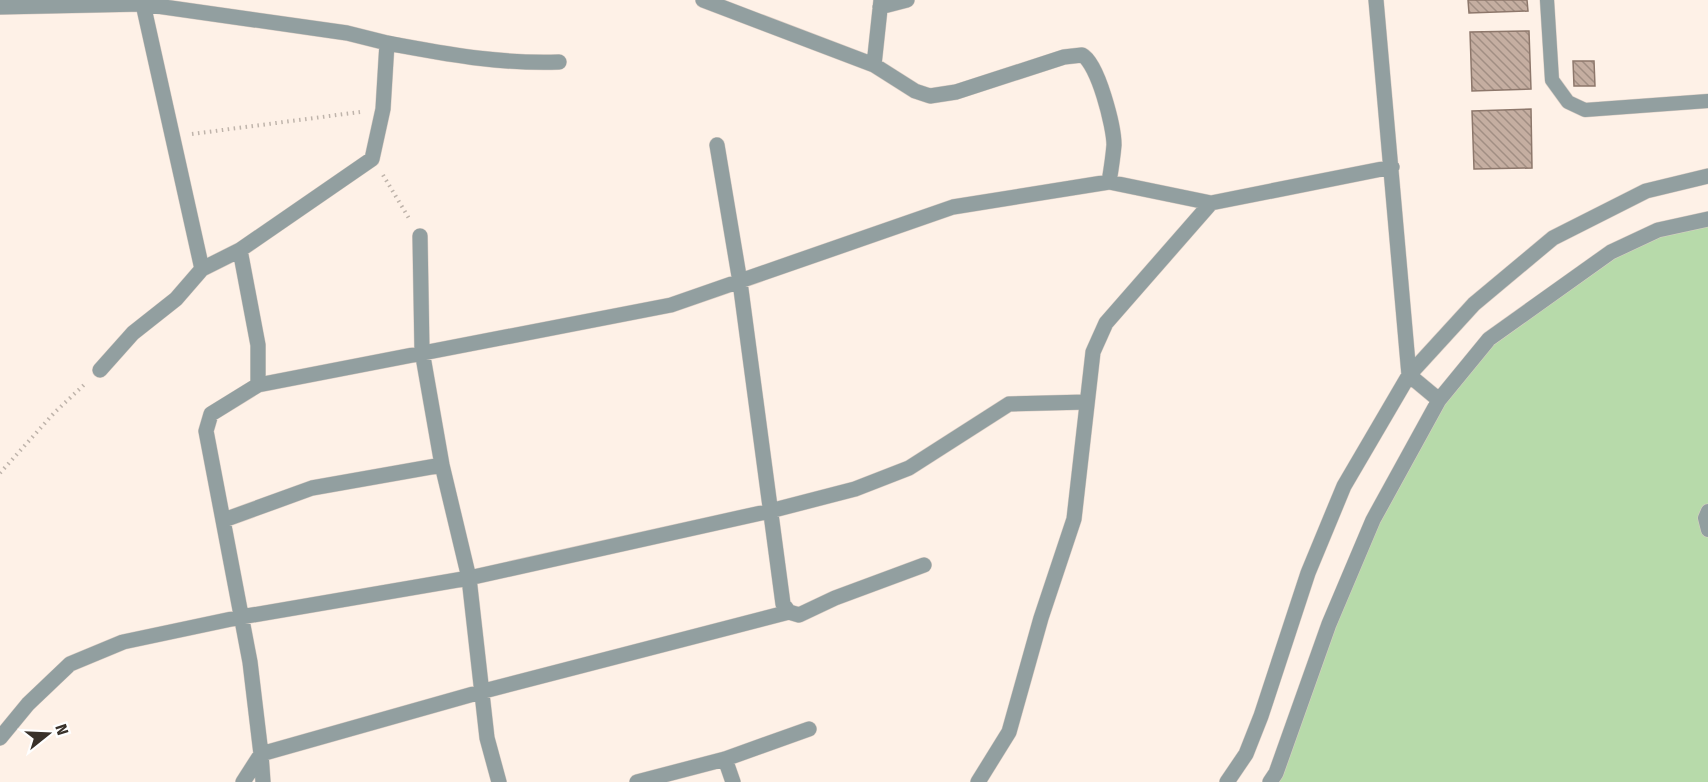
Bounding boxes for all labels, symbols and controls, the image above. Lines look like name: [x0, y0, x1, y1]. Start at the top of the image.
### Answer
north arrow: [18, 704, 78, 764]
text: N: [51, 722, 72, 737]

